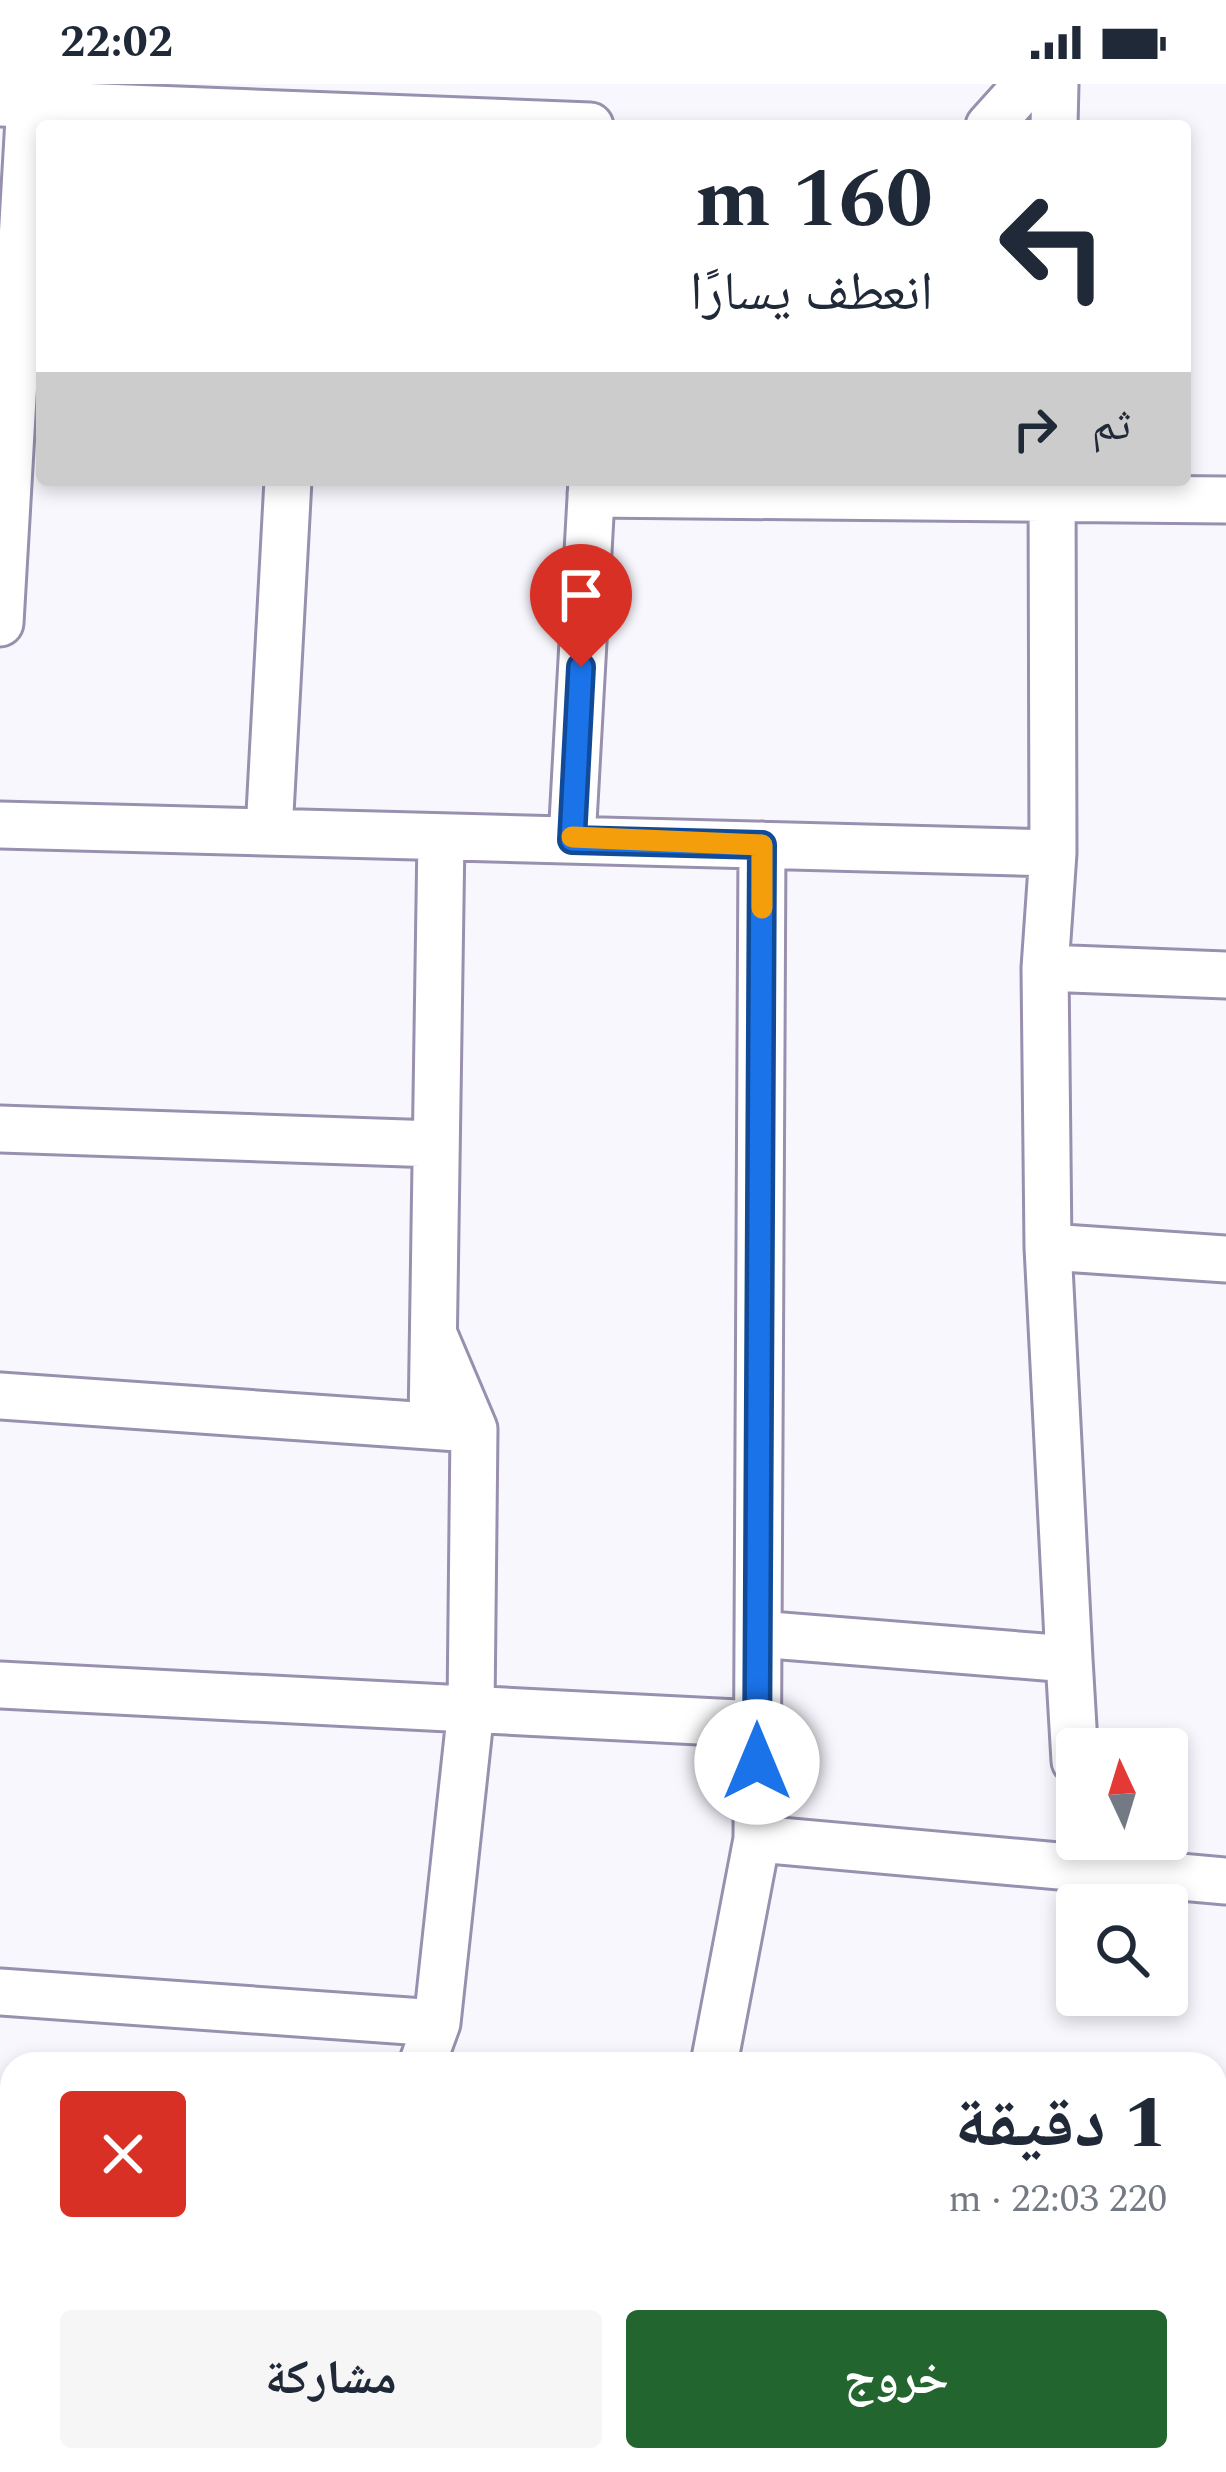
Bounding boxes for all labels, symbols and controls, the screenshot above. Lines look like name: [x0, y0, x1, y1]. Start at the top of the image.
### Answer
text: 22:02: [60, 8, 173, 77]
text: 160 m: [695, 136, 933, 264]
icon: left: [975, 168, 1131, 324]
text: انعطف يسارًا: [690, 252, 933, 334]
text: ثم: [1092, 391, 1131, 460]
icon: right: [1002, 396, 1068, 462]
pin: [530, 544, 632, 667]
icon: arrive: [548, 562, 614, 628]
position arrow: [694, 1699, 820, 1825]
north arrow: [1056, 1728, 1188, 1860]
map controls: [1056, 1728, 1188, 2016]
button: search: [1056, 1884, 1188, 2016]
text: 1 دقيقة: [955, 2070, 1167, 2179]
button: close: [60, 2091, 186, 2217]
text: 220 m · 22:03: [948, 2170, 1167, 2229]
button: مشاركة: [60, 2310, 602, 2448]
button: خروج: [626, 2310, 1167, 2448]

